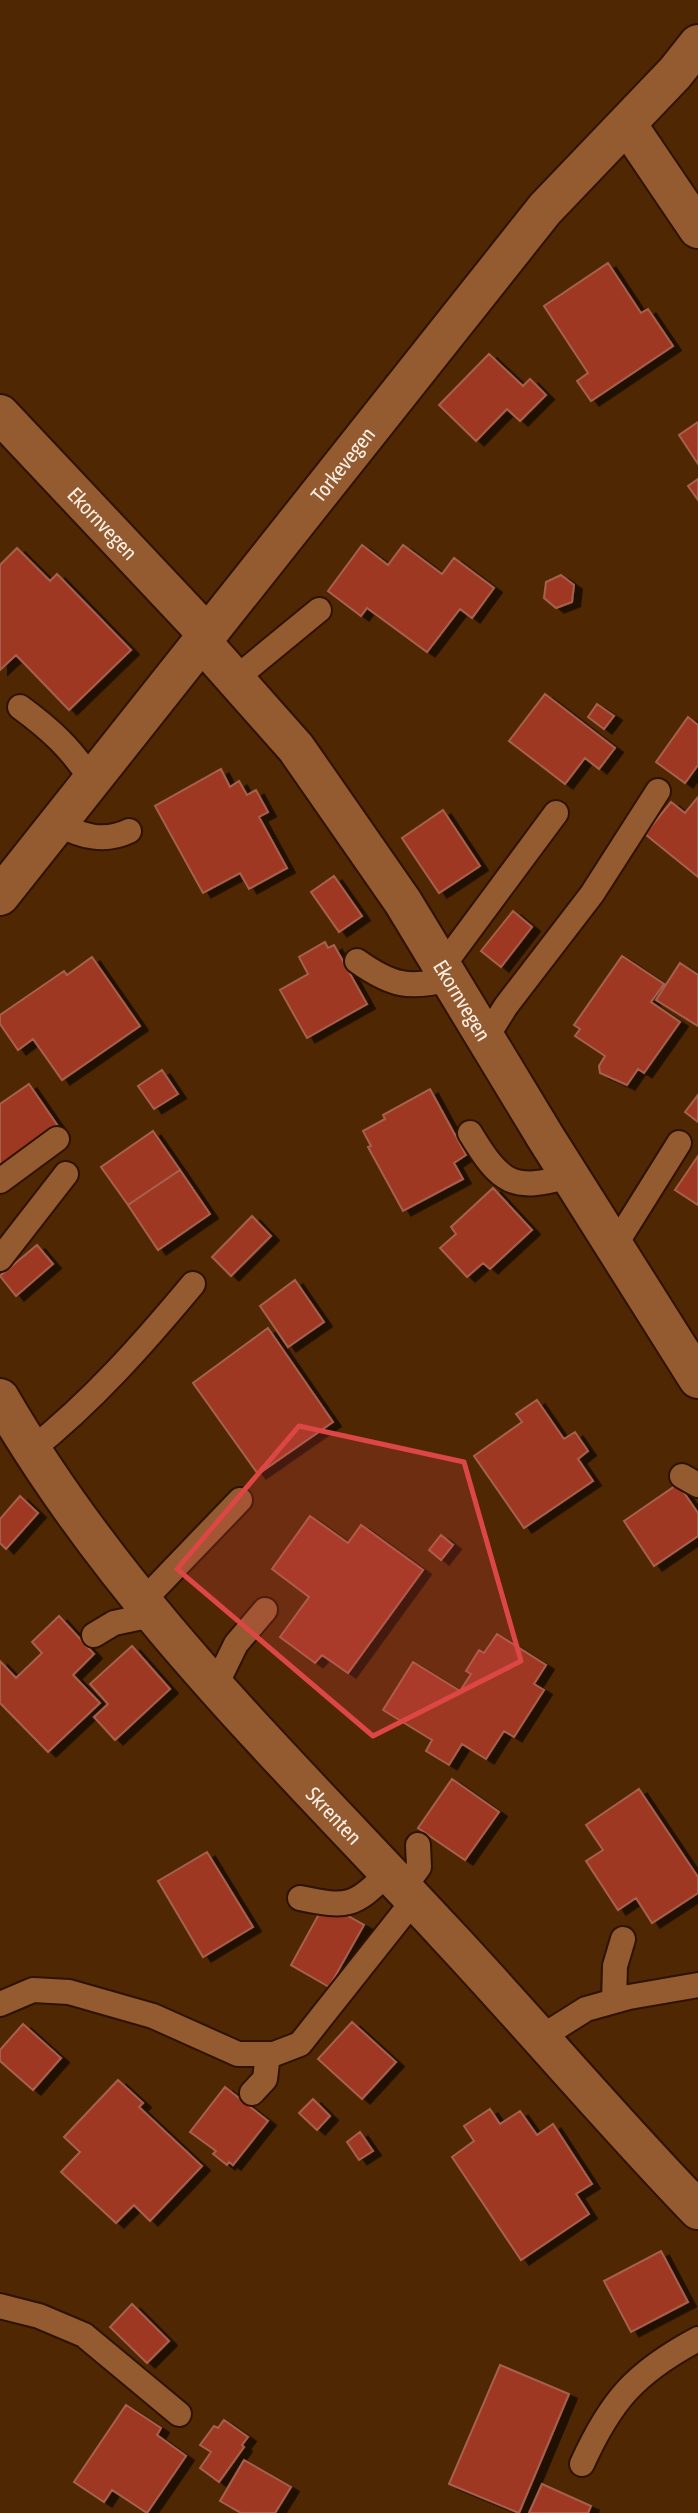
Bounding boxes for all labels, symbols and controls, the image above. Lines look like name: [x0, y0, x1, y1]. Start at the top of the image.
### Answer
street label: Torkevegen: [306, 422, 379, 506]
street label: Ekornvegen: [63, 482, 143, 564]
street label: Ekornvegen: [429, 955, 496, 1045]
street label: Skrenten: [302, 1782, 367, 1849]

